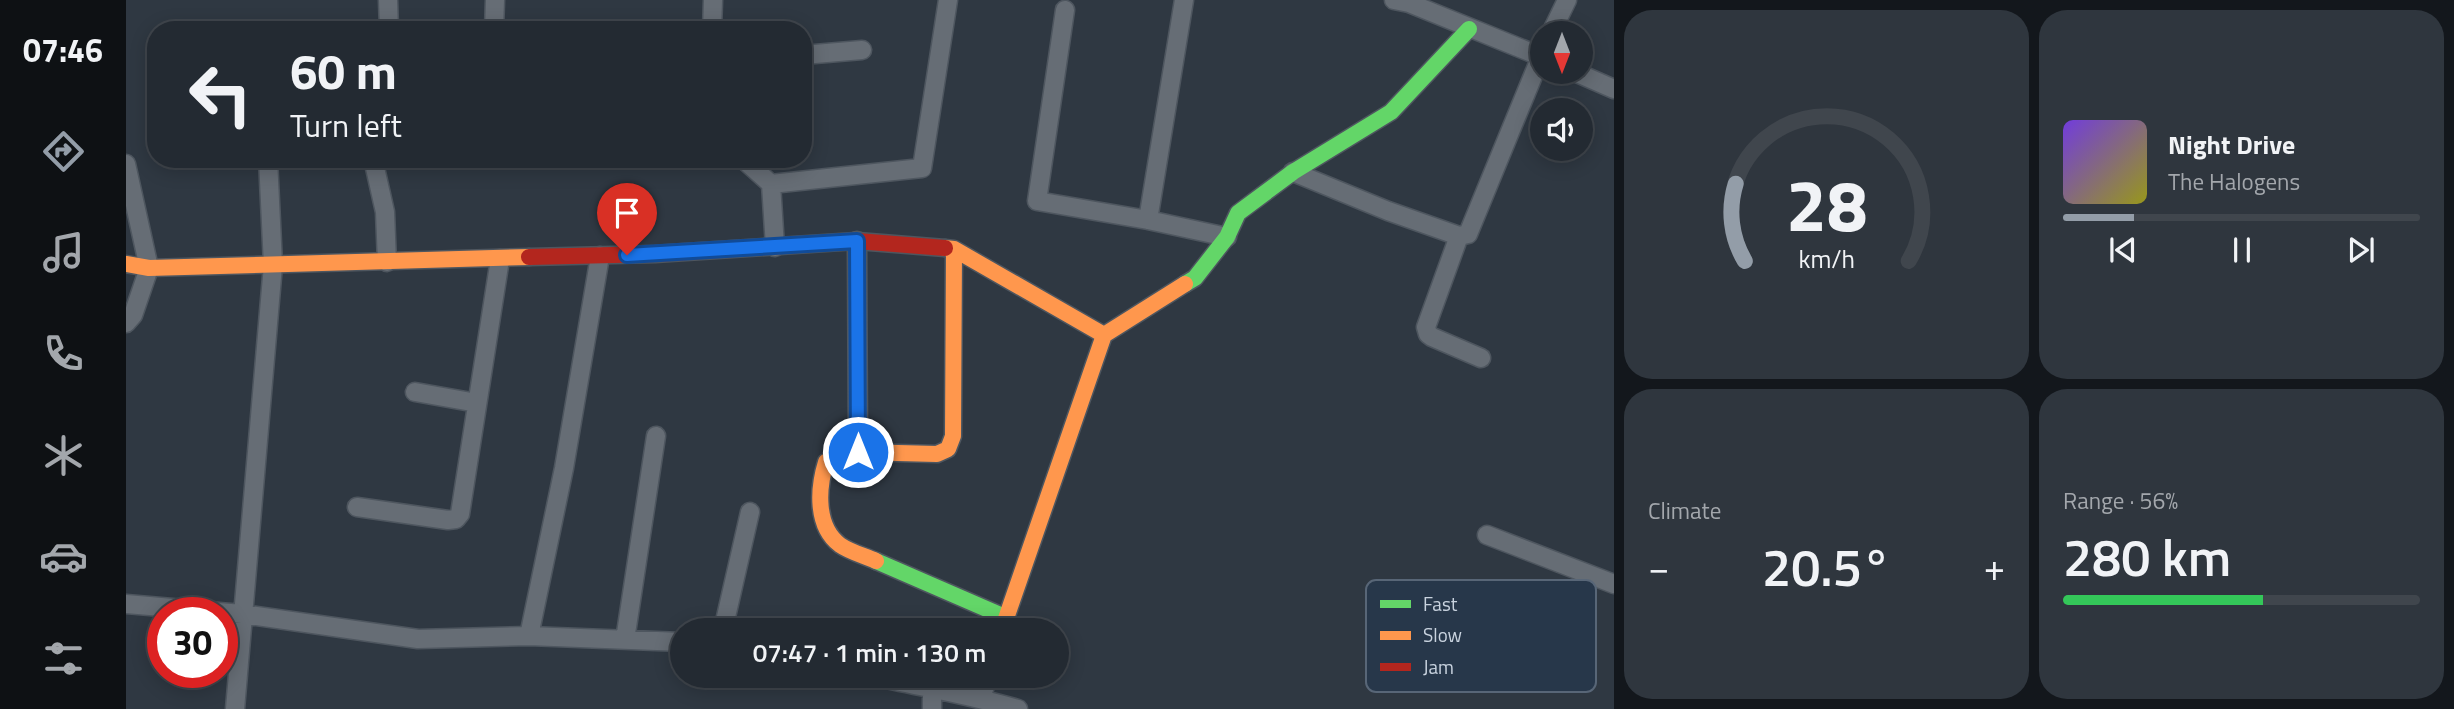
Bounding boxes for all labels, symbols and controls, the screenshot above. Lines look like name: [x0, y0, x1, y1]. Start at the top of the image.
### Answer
north arrow: [1530, 21, 1592, 84]
map controls: [1530, 21, 1593, 161]
text: 07:46: [23, 26, 103, 74]
text: 60 m: [290, 33, 397, 108]
icon: left: [175, 49, 266, 140]
button: sound: [1530, 98, 1593, 161]
text: Turn left: [290, 101, 402, 149]
text: Night Drive: [2168, 125, 2295, 164]
icon: directions: [39, 127, 88, 176]
text: 28: [1786, 149, 1867, 259]
text: The Halogens: [2168, 164, 2300, 199]
pin: [597, 183, 657, 255]
icon: arrive: [608, 194, 646, 232]
icon: music: [39, 228, 88, 277]
icon: previous: [2104, 231, 2142, 269]
icon: pause: [2223, 231, 2261, 269]
icon: next: [2342, 231, 2380, 269]
text: km/h: [1798, 240, 1855, 278]
icon: phone: [39, 329, 88, 378]
position arrow: [821, 415, 895, 489]
icon: climate: [39, 431, 88, 480]
text: Range · 56%: [2063, 483, 2178, 518]
text: Climate: [1648, 493, 1721, 528]
text: 280 km: [2063, 517, 2231, 596]
text: 20.5°: [1762, 527, 1891, 606]
icon: car: [39, 532, 88, 581]
text: −: [1648, 538, 1669, 596]
text: +: [1984, 538, 2005, 596]
legend: [1366, 580, 1596, 692]
text: Fast: [1423, 589, 1458, 618]
speed limit sign: 30: [147, 597, 238, 688]
text: Slow: [1423, 620, 1462, 649]
text: 07:47 · 1 min · 130 m: [753, 633, 986, 672]
icon: filters: [39, 634, 88, 683]
text: Jam: [1423, 652, 1454, 681]

